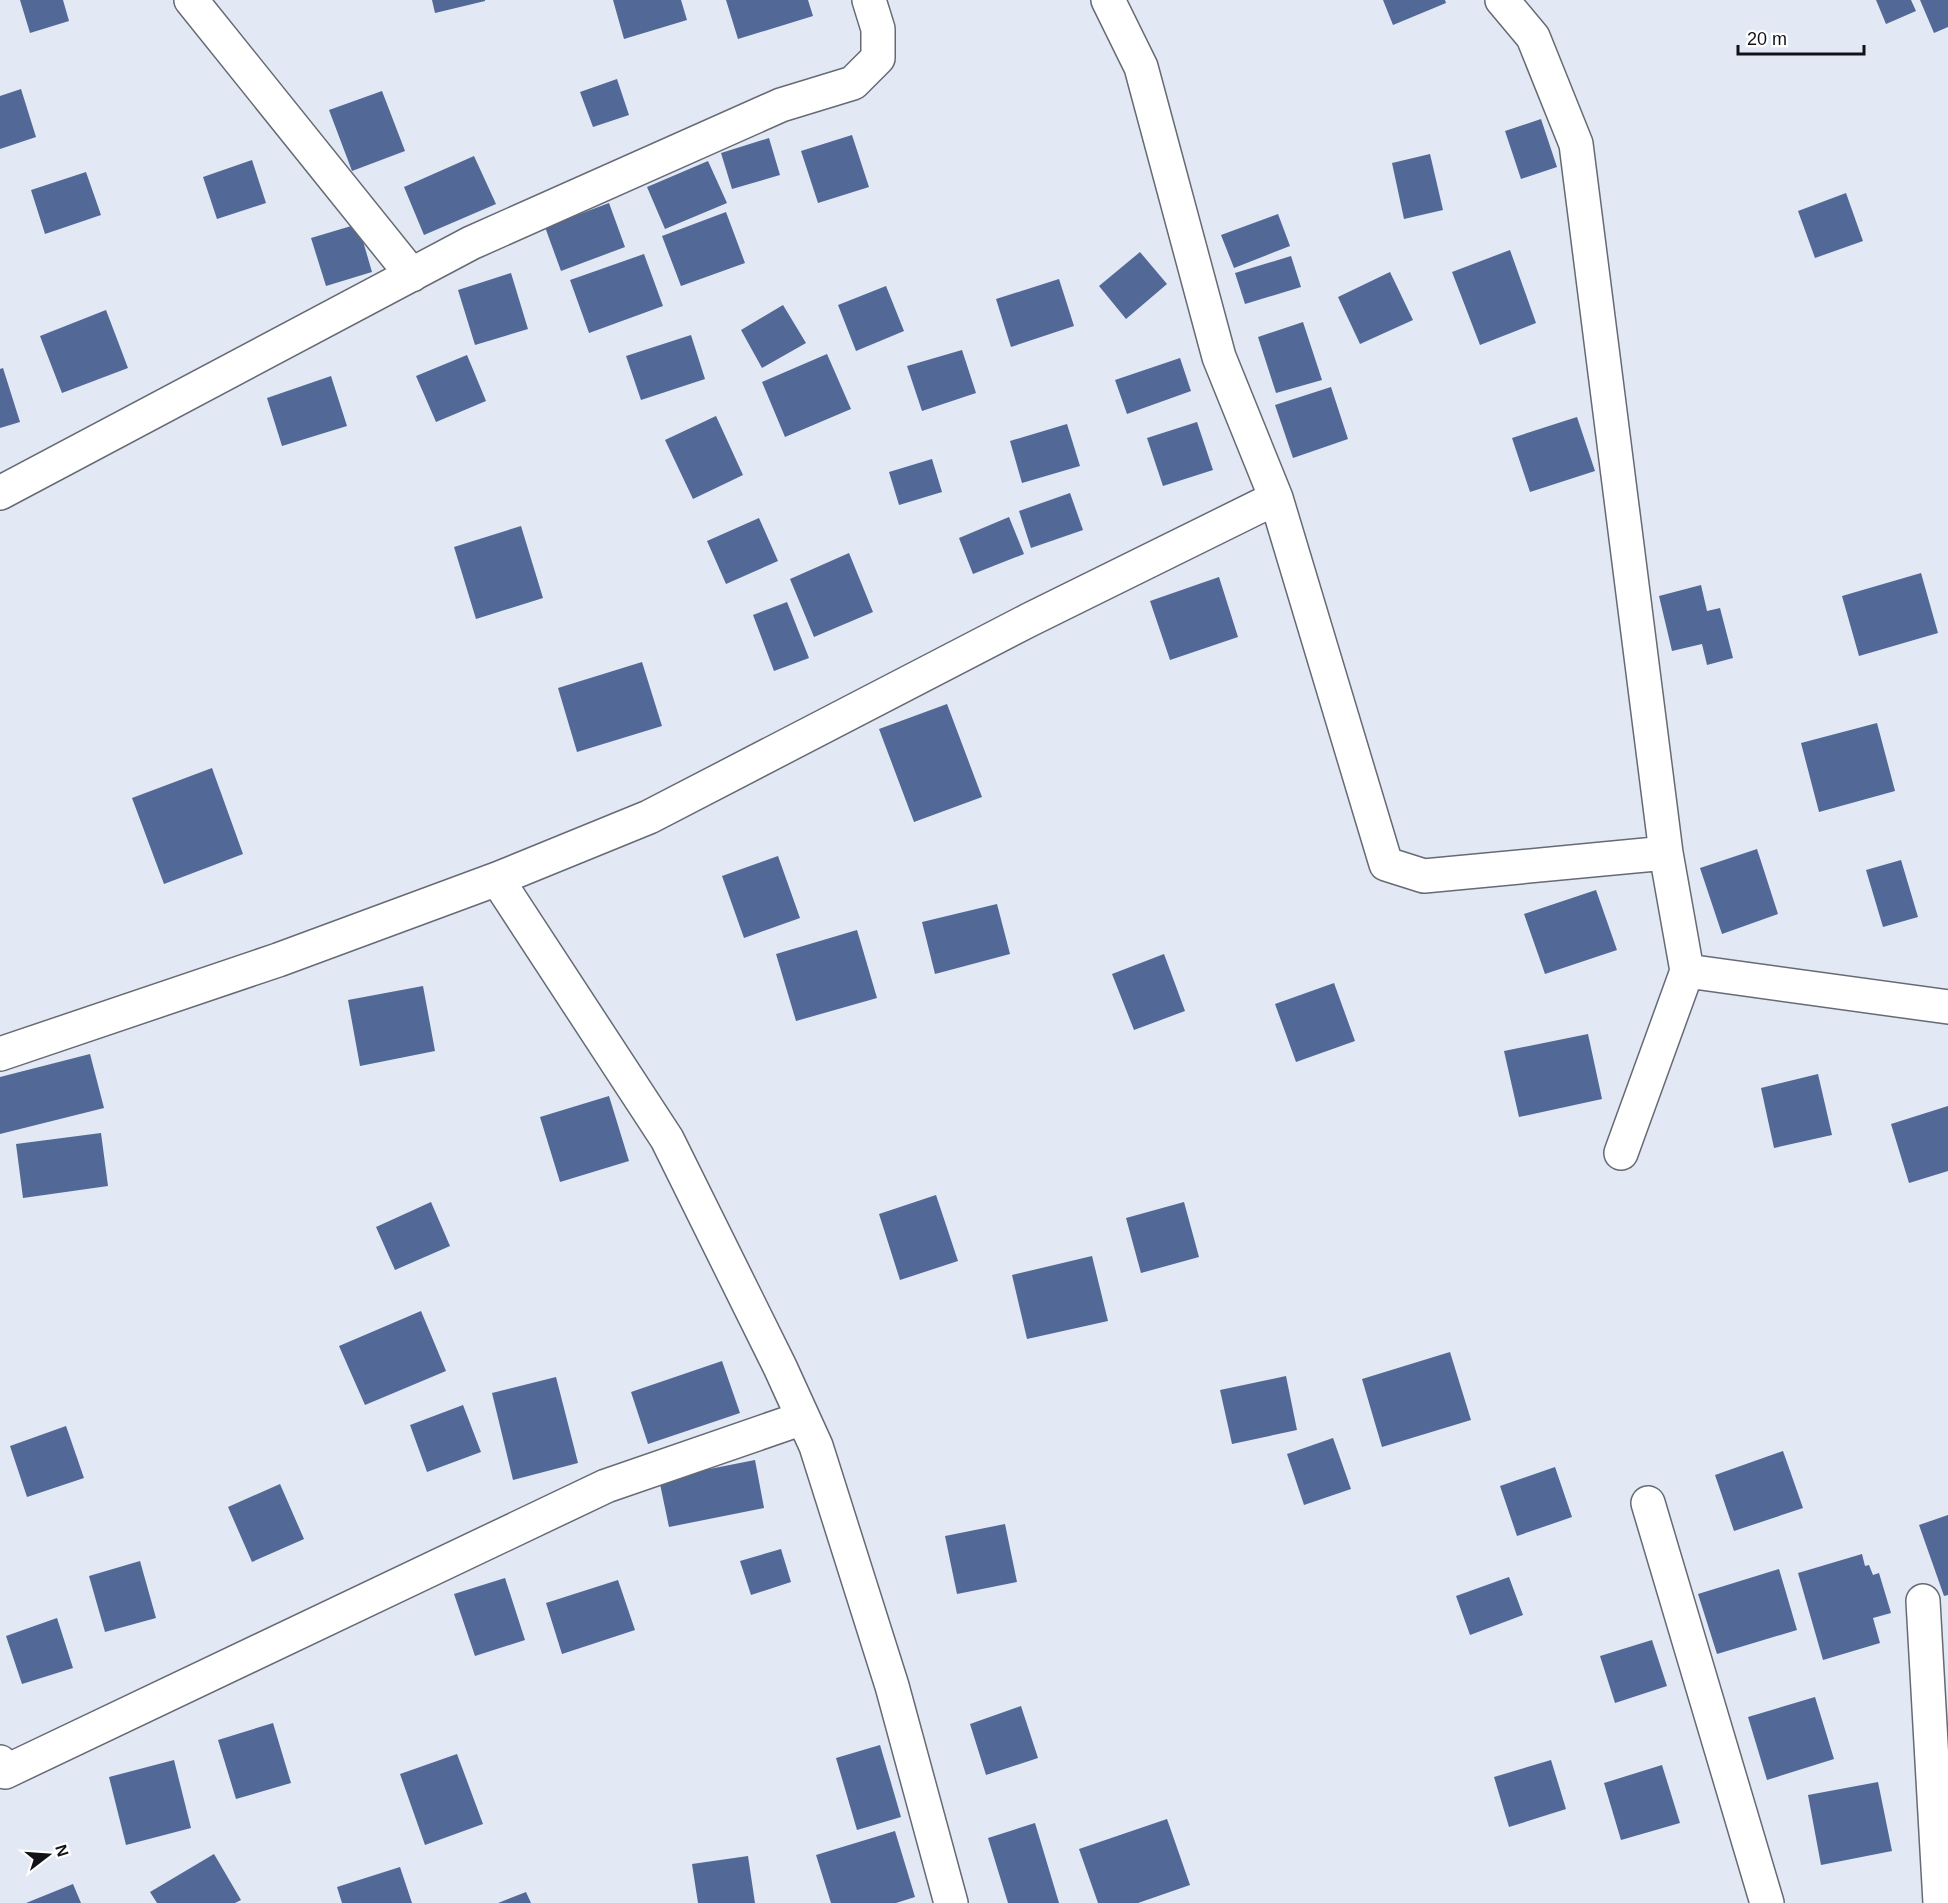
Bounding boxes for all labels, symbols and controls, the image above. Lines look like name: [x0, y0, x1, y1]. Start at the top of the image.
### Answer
scale bar: [1738, 18, 1864, 56]
text: 20 m: [1747, 29, 1787, 49]
north arrow: [18, 1825, 78, 1885]
text: N: [52, 1843, 72, 1859]

